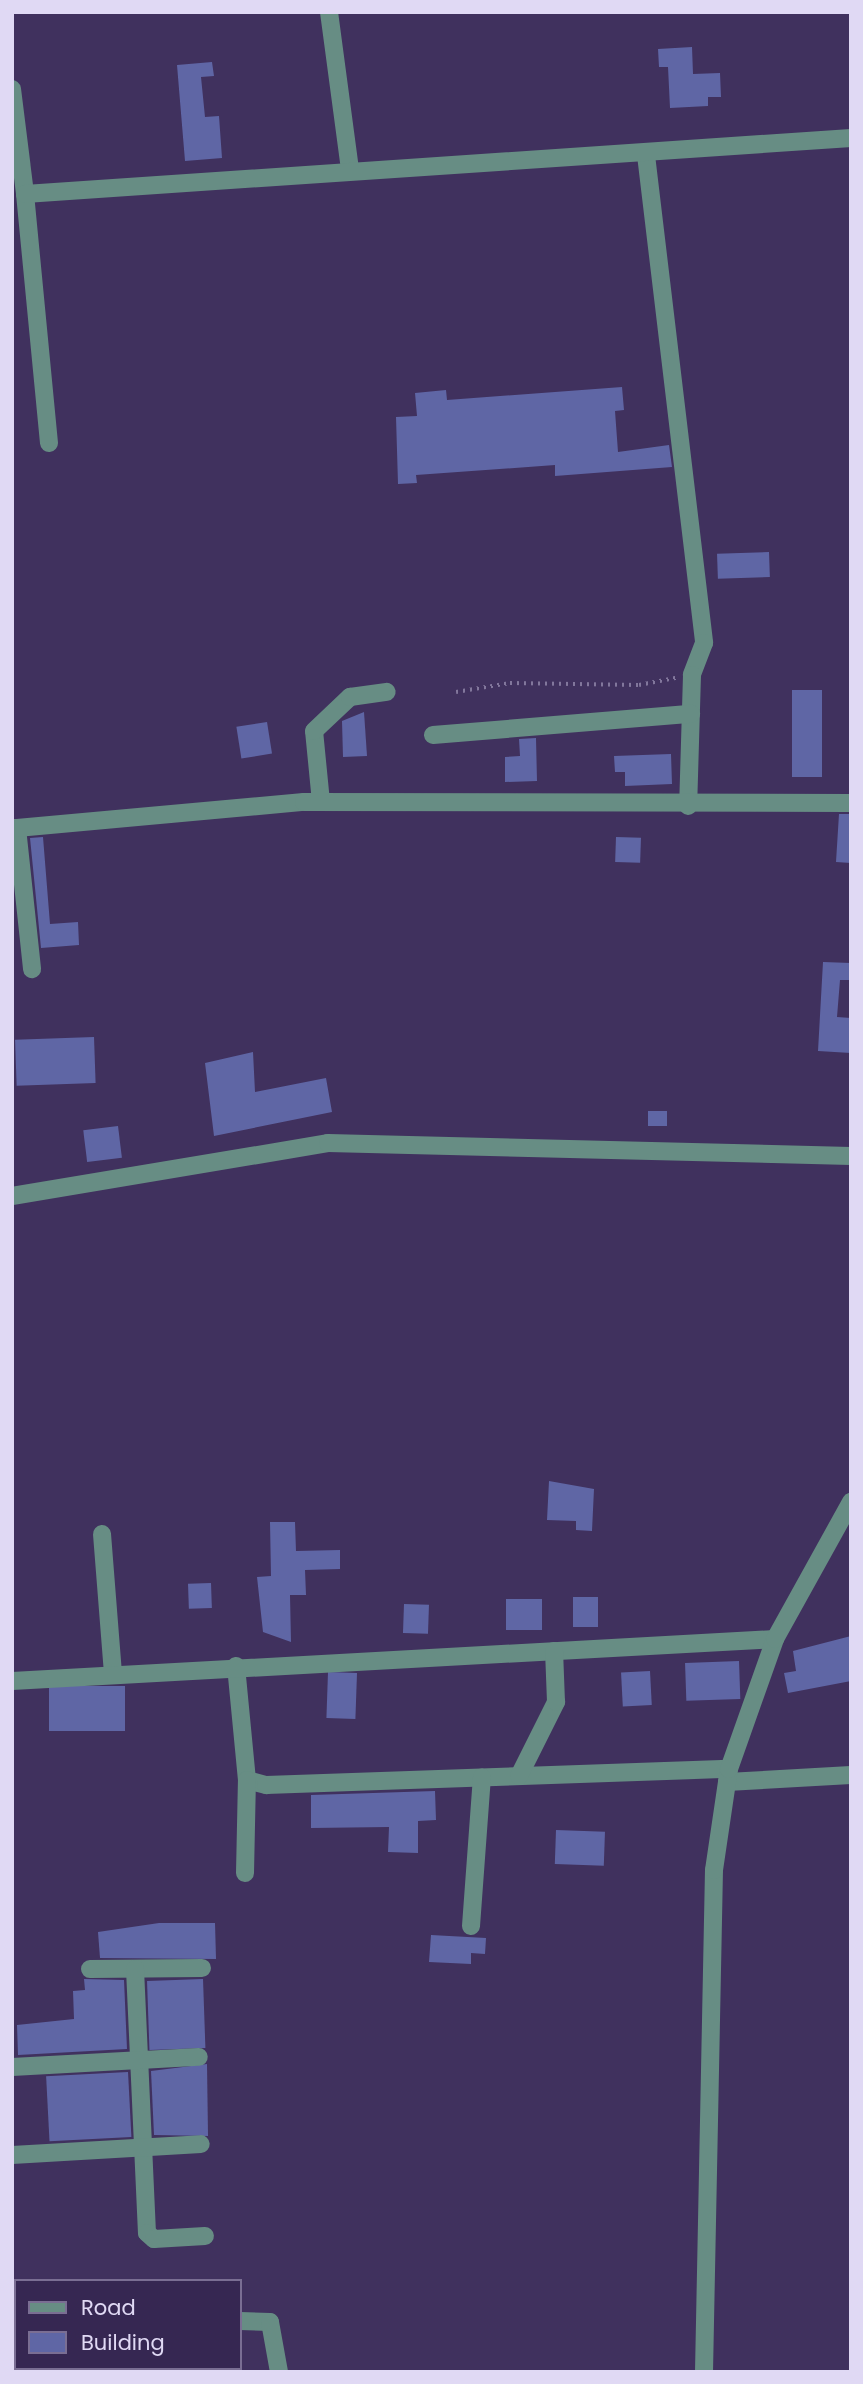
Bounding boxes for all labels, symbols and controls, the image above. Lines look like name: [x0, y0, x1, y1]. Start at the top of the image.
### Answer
legend: [14, 2279, 242, 2370]
text: Road: [81, 2293, 136, 2322]
text: Building: [81, 2328, 165, 2357]

